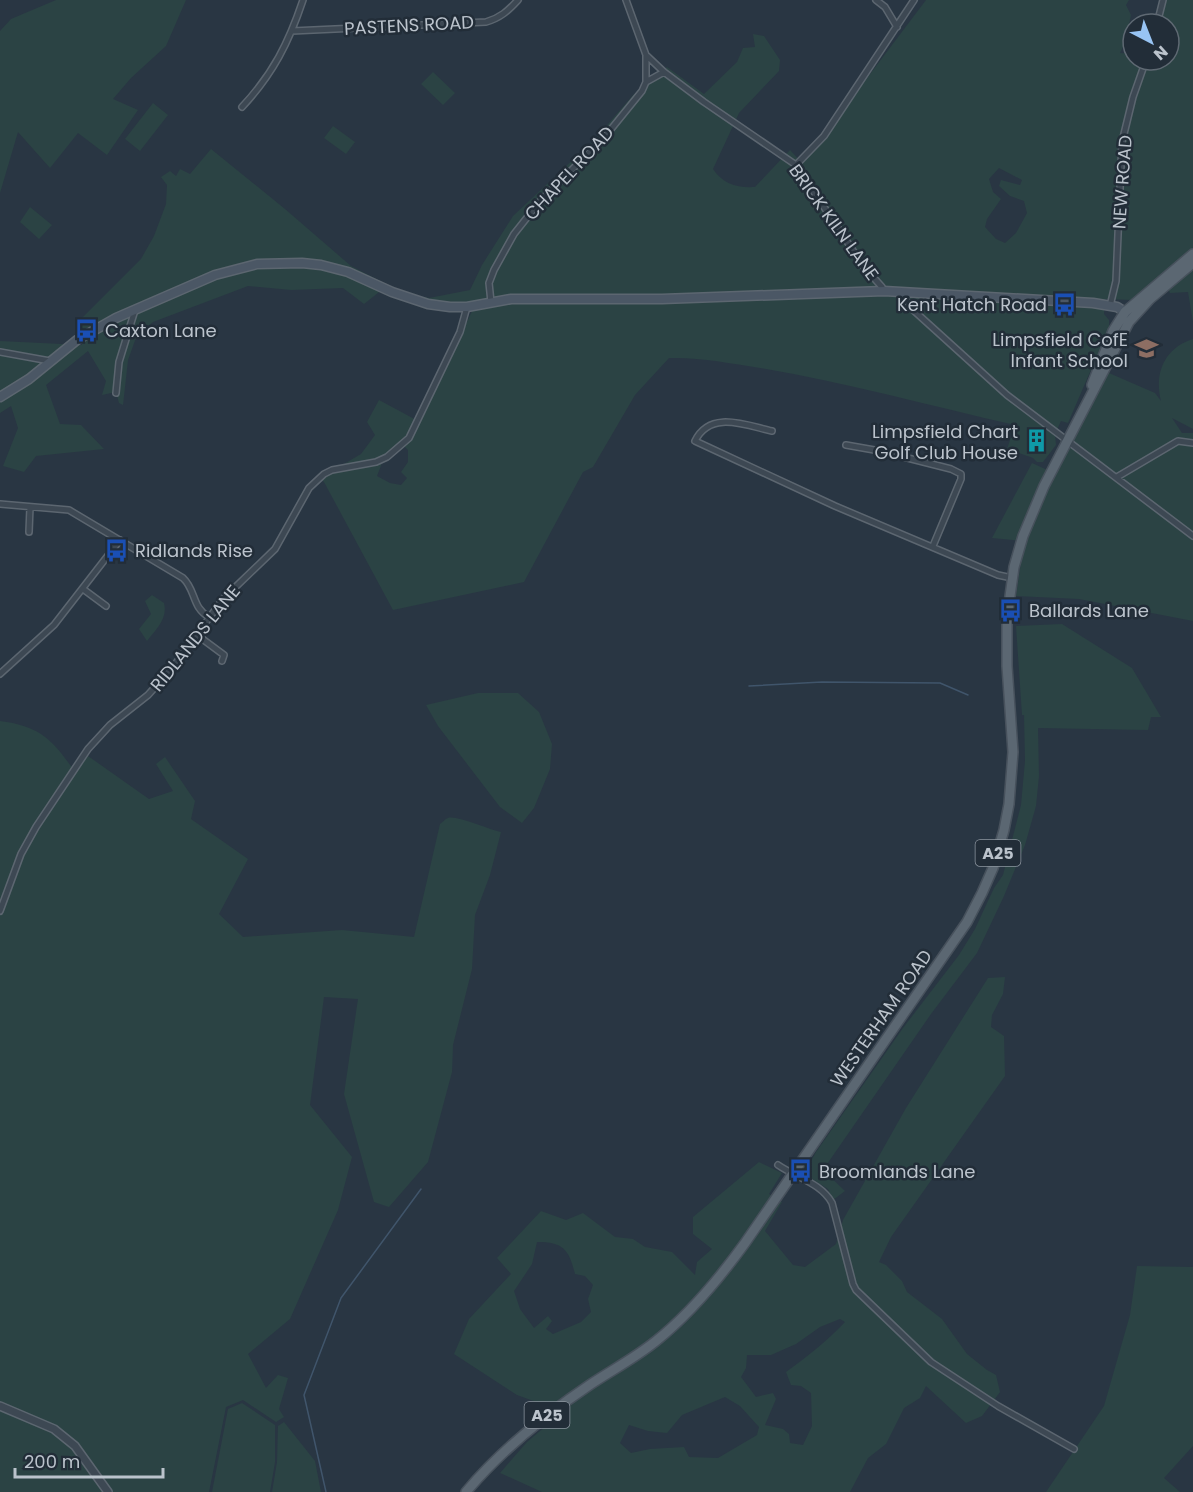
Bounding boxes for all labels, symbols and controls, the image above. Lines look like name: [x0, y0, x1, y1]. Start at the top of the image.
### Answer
street label: PASTENS ROAD: [343, 9, 475, 41]
north arrow: [1121, 12, 1181, 72]
text: N: [1149, 40, 1173, 65]
street label: CHAPEL ROAD: [519, 120, 619, 226]
street label: NEW ROAD: [1106, 134, 1138, 230]
street label: BRICK KILN LANE: [783, 159, 885, 285]
bus stop icon: Kent Hatch Road: [1052, 291, 1078, 317]
place label: Kent Hatch Road: [897, 292, 1047, 317]
bus stop icon: Caxton Lane: [74, 317, 100, 343]
place label: Caxton Lane: [105, 318, 217, 343]
place label: Limpsfield CofE Infant School: [992, 327, 1128, 373]
school or university icon: Limpsfield CofE Infant School: [1133, 336, 1159, 362]
place label: Limpsfield Chart Golf Club House: [872, 419, 1018, 465]
building icon: Limpsfield Chart Golf Club House: [1023, 428, 1049, 454]
bus stop icon: Ridlands Rise: [104, 537, 130, 563]
place label: Ridlands Rise: [135, 538, 253, 563]
street label: RIDLANDS LANE: [144, 579, 246, 697]
bus stop icon: Ballards Lane: [998, 597, 1024, 623]
place label: Ballards Lane: [1029, 598, 1149, 623]
road number: A25: [976, 840, 1020, 866]
street label: WESTERHAM ROAD: [824, 944, 938, 1092]
bus stop icon: Broomlands Lane: [788, 1158, 814, 1184]
place label: Broomlands Lane: [819, 1159, 975, 1184]
road number: A25: [524, 1402, 570, 1428]
scale bar: [15, 1441, 164, 1479]
text: 200 m: [24, 1449, 80, 1474]

